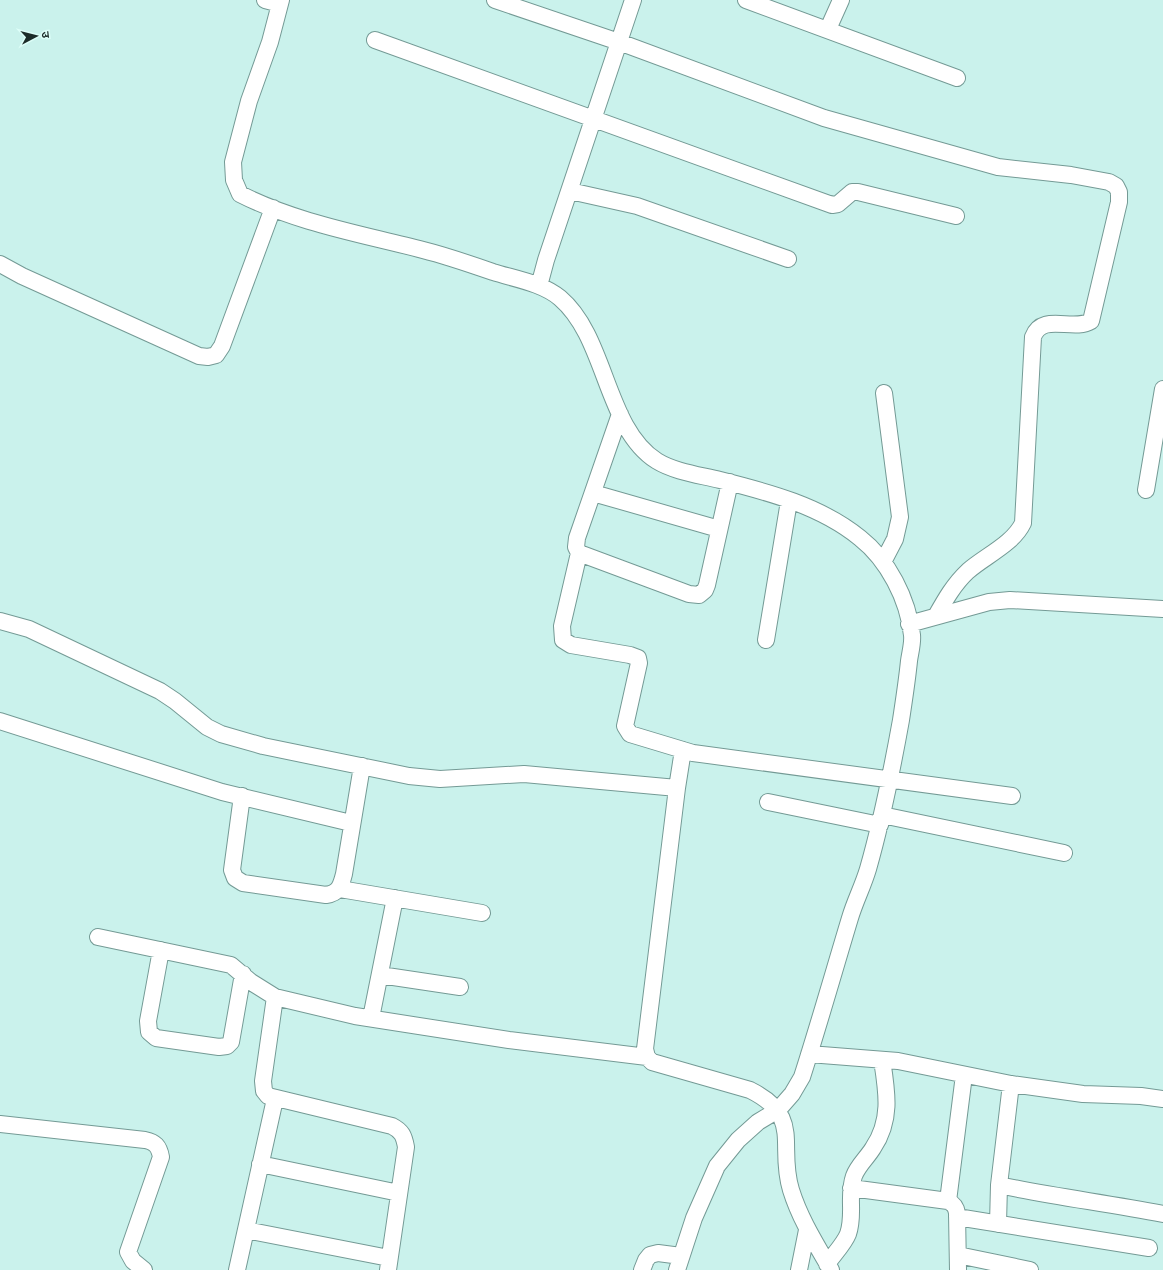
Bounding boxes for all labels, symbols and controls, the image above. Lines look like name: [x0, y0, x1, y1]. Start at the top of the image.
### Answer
north arrow: [16, 16, 56, 56]
text: उ: [38, 31, 52, 40]

